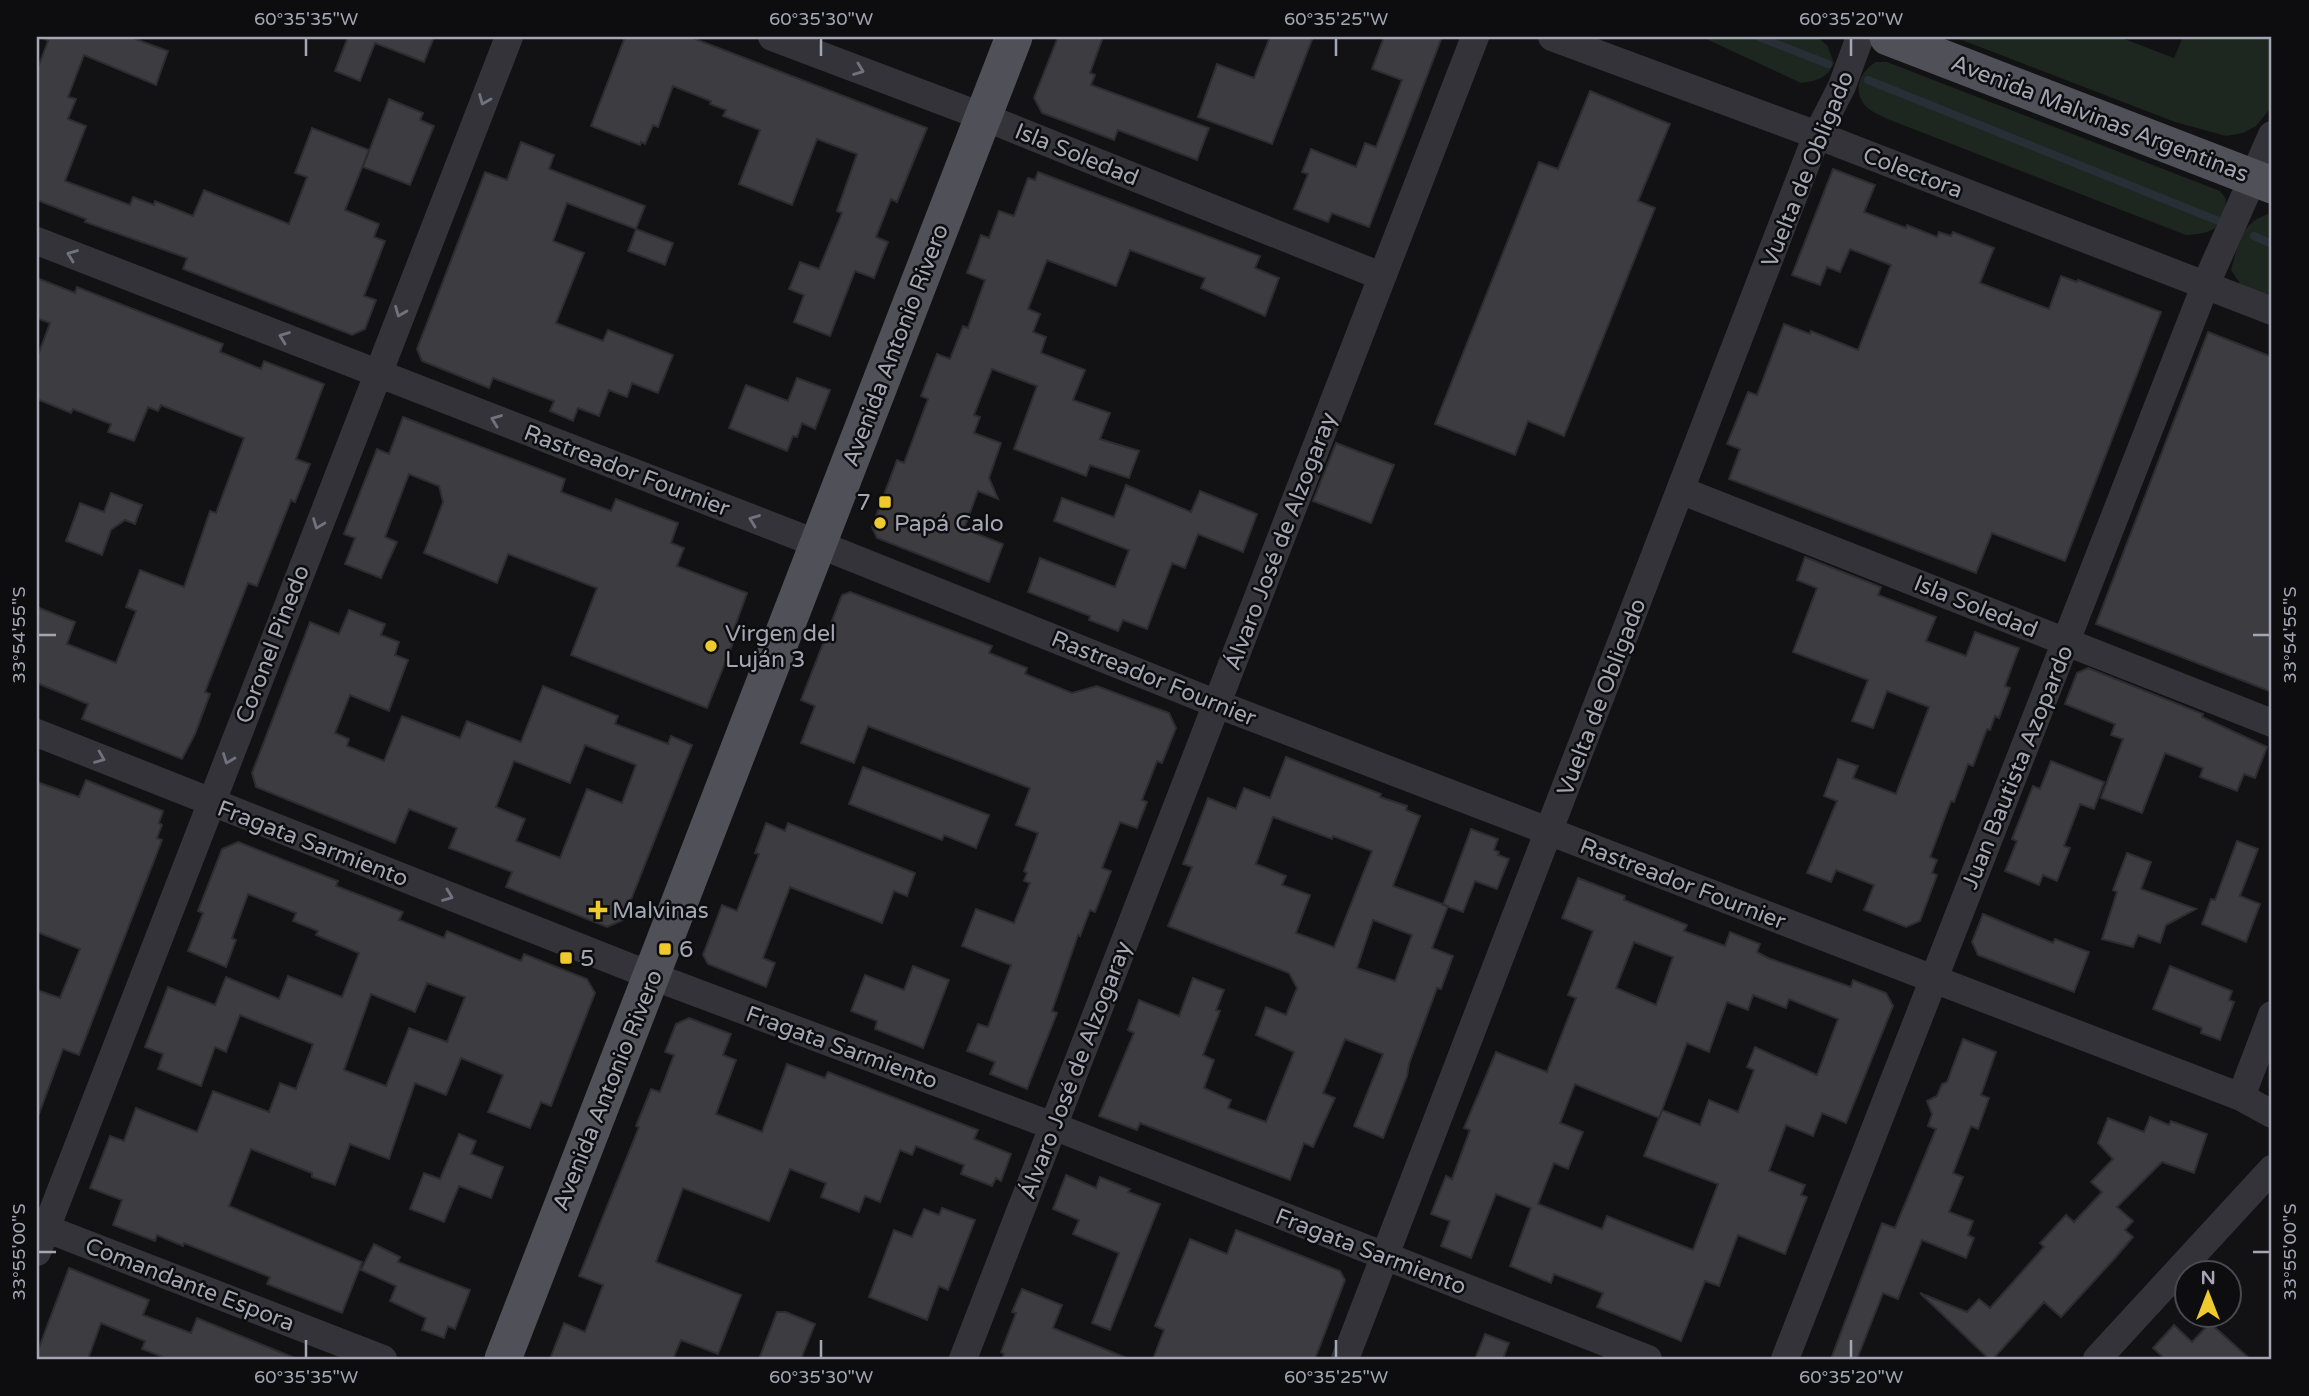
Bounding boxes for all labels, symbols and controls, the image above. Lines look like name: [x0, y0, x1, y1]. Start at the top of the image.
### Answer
text: 60°35'35"W: [254, 8, 358, 30]
text: 60°35'30"W: [769, 8, 873, 30]
text: 60°35'25"W: [1284, 8, 1388, 30]
text: 60°35'20"W: [1799, 8, 1903, 30]
street label: Avenida Malvinas Argentinas: [1947, 49, 2252, 189]
one-way arrow: [852, 61, 864, 75]
street label: Vuelta de Obligado: [1756, 67, 1860, 272]
one-way arrow: [478, 94, 492, 106]
street label: Isla Soledad: [1011, 117, 1143, 192]
street label: Colectora: [1859, 141, 1967, 205]
street label: Avenida Antonio Rivero: [837, 220, 955, 470]
one-way arrow: [67, 249, 79, 263]
one-way arrow: [395, 305, 409, 317]
one-way arrow: [279, 332, 291, 346]
street label: Álvaro José de Alzogaray: [1219, 408, 1343, 674]
one-way arrow: [491, 414, 503, 428]
street label: Rastreador Fournier: [520, 419, 734, 523]
place label: 7: [857, 489, 871, 517]
marker: 7: [877, 494, 893, 510]
place label: Papá Calo: [894, 510, 1004, 538]
one-way arrow: [749, 514, 761, 528]
marker: Papá Calo: [872, 515, 888, 531]
one-way arrow: [313, 518, 327, 530]
street label: Coronel Pinedo: [230, 561, 316, 727]
street label: Isla Soledad: [1910, 569, 2042, 644]
text: 33°54'55"S: [8, 586, 30, 684]
text: 33°54'55"S: [2279, 586, 2301, 684]
street label: Vuelta de Obligado: [1551, 595, 1653, 800]
place label: Virgen del Luján 3: [725, 620, 836, 674]
street label: Rastreador Fournier: [1047, 625, 1260, 733]
marker: Virgen del Luján 3: [703, 638, 719, 654]
street label: Juan Bautista Azopardo: [1956, 641, 2080, 893]
one-way arrow: [94, 750, 106, 764]
one-way arrow: [222, 753, 236, 765]
street label: Fragata Sarmiento: [213, 795, 412, 893]
street label: Rastreador Fournier: [1576, 832, 1790, 936]
one-way arrow: [442, 888, 454, 902]
place label: Malvinas: [612, 897, 709, 925]
marker: Malvinas: [590, 902, 606, 918]
place label: 6: [679, 936, 693, 964]
street label: Álvaro José de Alzogaray: [1014, 937, 1138, 1203]
marker: 6: [657, 941, 673, 957]
place label: 5: [580, 945, 594, 973]
marker: 5: [558, 950, 574, 966]
street label: Avenida Antonio Rivero: [547, 966, 669, 1215]
street label: Fragata Sarmiento: [742, 1000, 941, 1096]
text: 33°55'00"S: [8, 1203, 30, 1301]
street label: Fragata Sarmiento: [1271, 1203, 1470, 1301]
text: 33°55'00"S: [2279, 1203, 2301, 1301]
street label: Comandante Espora: [81, 1232, 298, 1338]
north arrow: [2172, 1260, 2242, 1330]
text: N: [2200, 1267, 2216, 1289]
text: 60°35'35"W: [254, 1366, 358, 1388]
text: 60°35'30"W: [769, 1366, 873, 1388]
text: 60°35'25"W: [1284, 1366, 1388, 1388]
text: 60°35'20"W: [1799, 1366, 1903, 1388]

